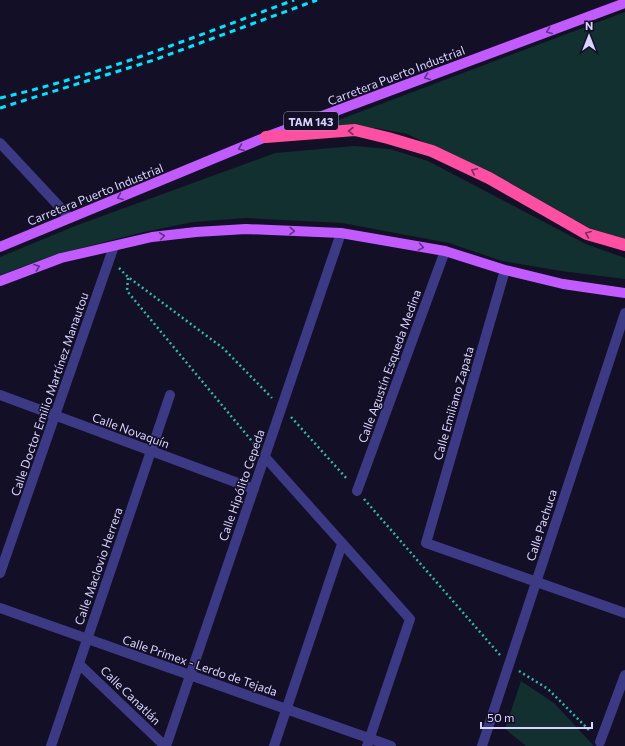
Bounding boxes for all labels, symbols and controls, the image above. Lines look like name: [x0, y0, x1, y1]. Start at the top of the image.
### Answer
north arrow: [569, 16, 609, 56]
text: N: [585, 19, 593, 32]
one-way arrow: [546, 27, 553, 35]
street label: Carretera Puerto Industrial: [326, 42, 466, 108]
one-way arrow: [424, 72, 431, 80]
road number: TAM 143: [284, 112, 338, 130]
one-way arrow: [348, 127, 354, 135]
one-way arrow: [237, 143, 245, 151]
street label: Carretera Puerto Industrial: [25, 160, 165, 228]
one-way arrow: [471, 168, 478, 176]
one-way arrow: [117, 193, 124, 201]
one-way arrow: [289, 226, 295, 235]
one-way arrow: [584, 230, 591, 238]
one-way arrow: [159, 232, 165, 241]
one-way arrow: [418, 242, 424, 250]
one-way arrow: [33, 264, 40, 272]
street label: Calle Agustín Esqueda Medina: [355, 287, 423, 445]
street label: Calle Doctor Emilio Martínez Manautou: [7, 290, 91, 498]
street label: Calle Emiliano Zapata: [430, 345, 476, 461]
street label: Calle Novaquín: [90, 410, 172, 450]
street label: Calle Hipólito Cepeda: [215, 427, 267, 543]
street label: Calle Pachuca: [523, 487, 559, 563]
street label: Calle Maclovio Herrera: [71, 505, 125, 627]
street label: Calle Primex - Lerdo de Tejada: [121, 632, 279, 698]
street label: Calle Canatlán: [98, 663, 164, 727]
scale bar: [481, 704, 592, 730]
text: 50 m: [487, 710, 515, 724]

